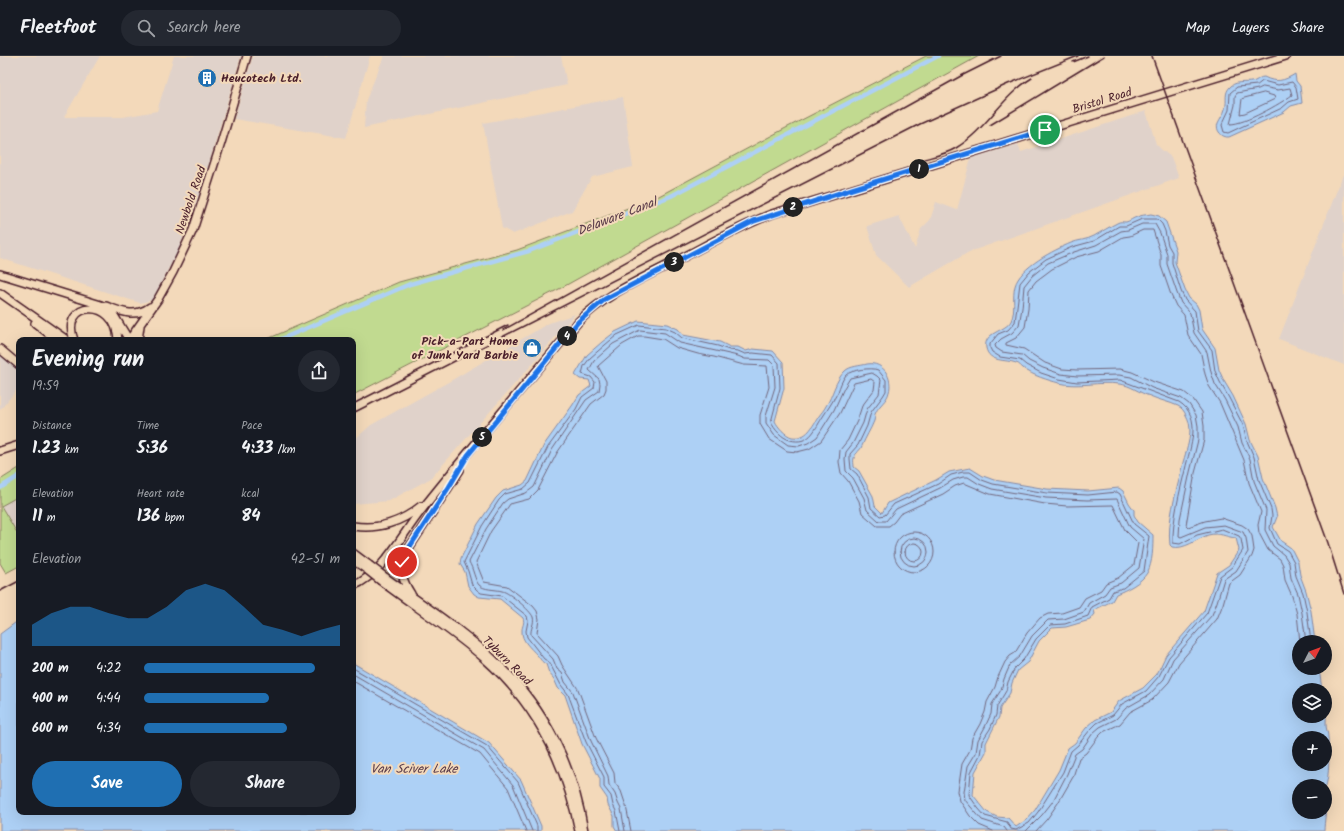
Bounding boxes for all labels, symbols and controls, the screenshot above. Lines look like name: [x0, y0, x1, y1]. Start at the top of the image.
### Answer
search box: [121, 10, 401, 46]
text: Fleetfoot: [20, 13, 97, 43]
text: Search here: [167, 16, 241, 40]
icon: search: [135, 17, 157, 39]
text: Map: [1186, 17, 1210, 39]
text: Layers: [1232, 17, 1270, 39]
text: Share: [1292, 17, 1324, 39]
building icon: Heucotech Ltd.: [196, 67, 218, 89]
place label: Heucotech Ltd.: [221, 69, 302, 88]
street label: Bristol Road: [1070, 83, 1135, 119]
pin: [1028, 113, 1062, 147]
icon: arrive: [1034, 119, 1056, 141]
pin: 1: [909, 159, 929, 179]
text: 1: [917, 160, 921, 178]
street label: Newbold Road: [170, 162, 212, 237]
water label: Delaware Canal: [574, 191, 663, 242]
pin: 2: [783, 197, 803, 217]
text: 2: [790, 198, 796, 216]
pin: 3: [664, 252, 684, 272]
text: 3: [671, 253, 677, 271]
pin: 4: [557, 326, 577, 346]
text: 4: [564, 327, 570, 345]
place label: Pick-a-Part Home of Junk Yard Barbie: [412, 332, 518, 365]
shop icon: Pick-a-Part Home of Junk Yard Barbie: [521, 337, 543, 359]
text: Evening run: [32, 343, 144, 378]
button: share: [298, 350, 340, 392]
text: 19:59: [32, 376, 59, 397]
text: Distance: [32, 417, 72, 435]
text: Time: [137, 417, 159, 435]
text: Pace: [241, 417, 262, 435]
pin: 5: [472, 427, 492, 447]
text: 5: [479, 428, 485, 446]
text: 1.23: [32, 435, 60, 462]
text: 5:36: [137, 435, 168, 462]
text: 4:33: [241, 435, 273, 462]
text: km: [60, 441, 79, 459]
text: /km: [273, 441, 296, 459]
text: Elevation: [32, 485, 74, 503]
text: Heart rate: [137, 485, 184, 503]
text: kcal: [241, 485, 259, 503]
text: 11: [32, 503, 42, 530]
text: 136: [137, 503, 160, 530]
text: 84: [241, 503, 261, 530]
text: m: [42, 509, 55, 527]
text: bpm: [160, 509, 185, 527]
pin: [385, 545, 419, 579]
text: Elevation: [32, 549, 81, 570]
text: 42–51 m: [291, 549, 340, 570]
icon: check: [391, 551, 413, 573]
street label: Tyburn Road: [478, 632, 537, 691]
north arrow: [1292, 635, 1332, 675]
map controls: [1292, 635, 1332, 819]
text: 200 m: [32, 658, 69, 679]
text: 4:22: [96, 658, 121, 679]
button: layers: [1292, 683, 1332, 723]
text: 400 m: [32, 688, 68, 709]
text: 4:44: [96, 688, 121, 709]
text: 600 m: [32, 718, 68, 739]
text: 4:34: [96, 718, 121, 739]
button: +: [1292, 731, 1332, 771]
water label: Van Sciver Lake: [371, 759, 459, 780]
button: Save: [32, 761, 182, 807]
button: Share: [190, 761, 340, 807]
button: −: [1292, 779, 1332, 819]

